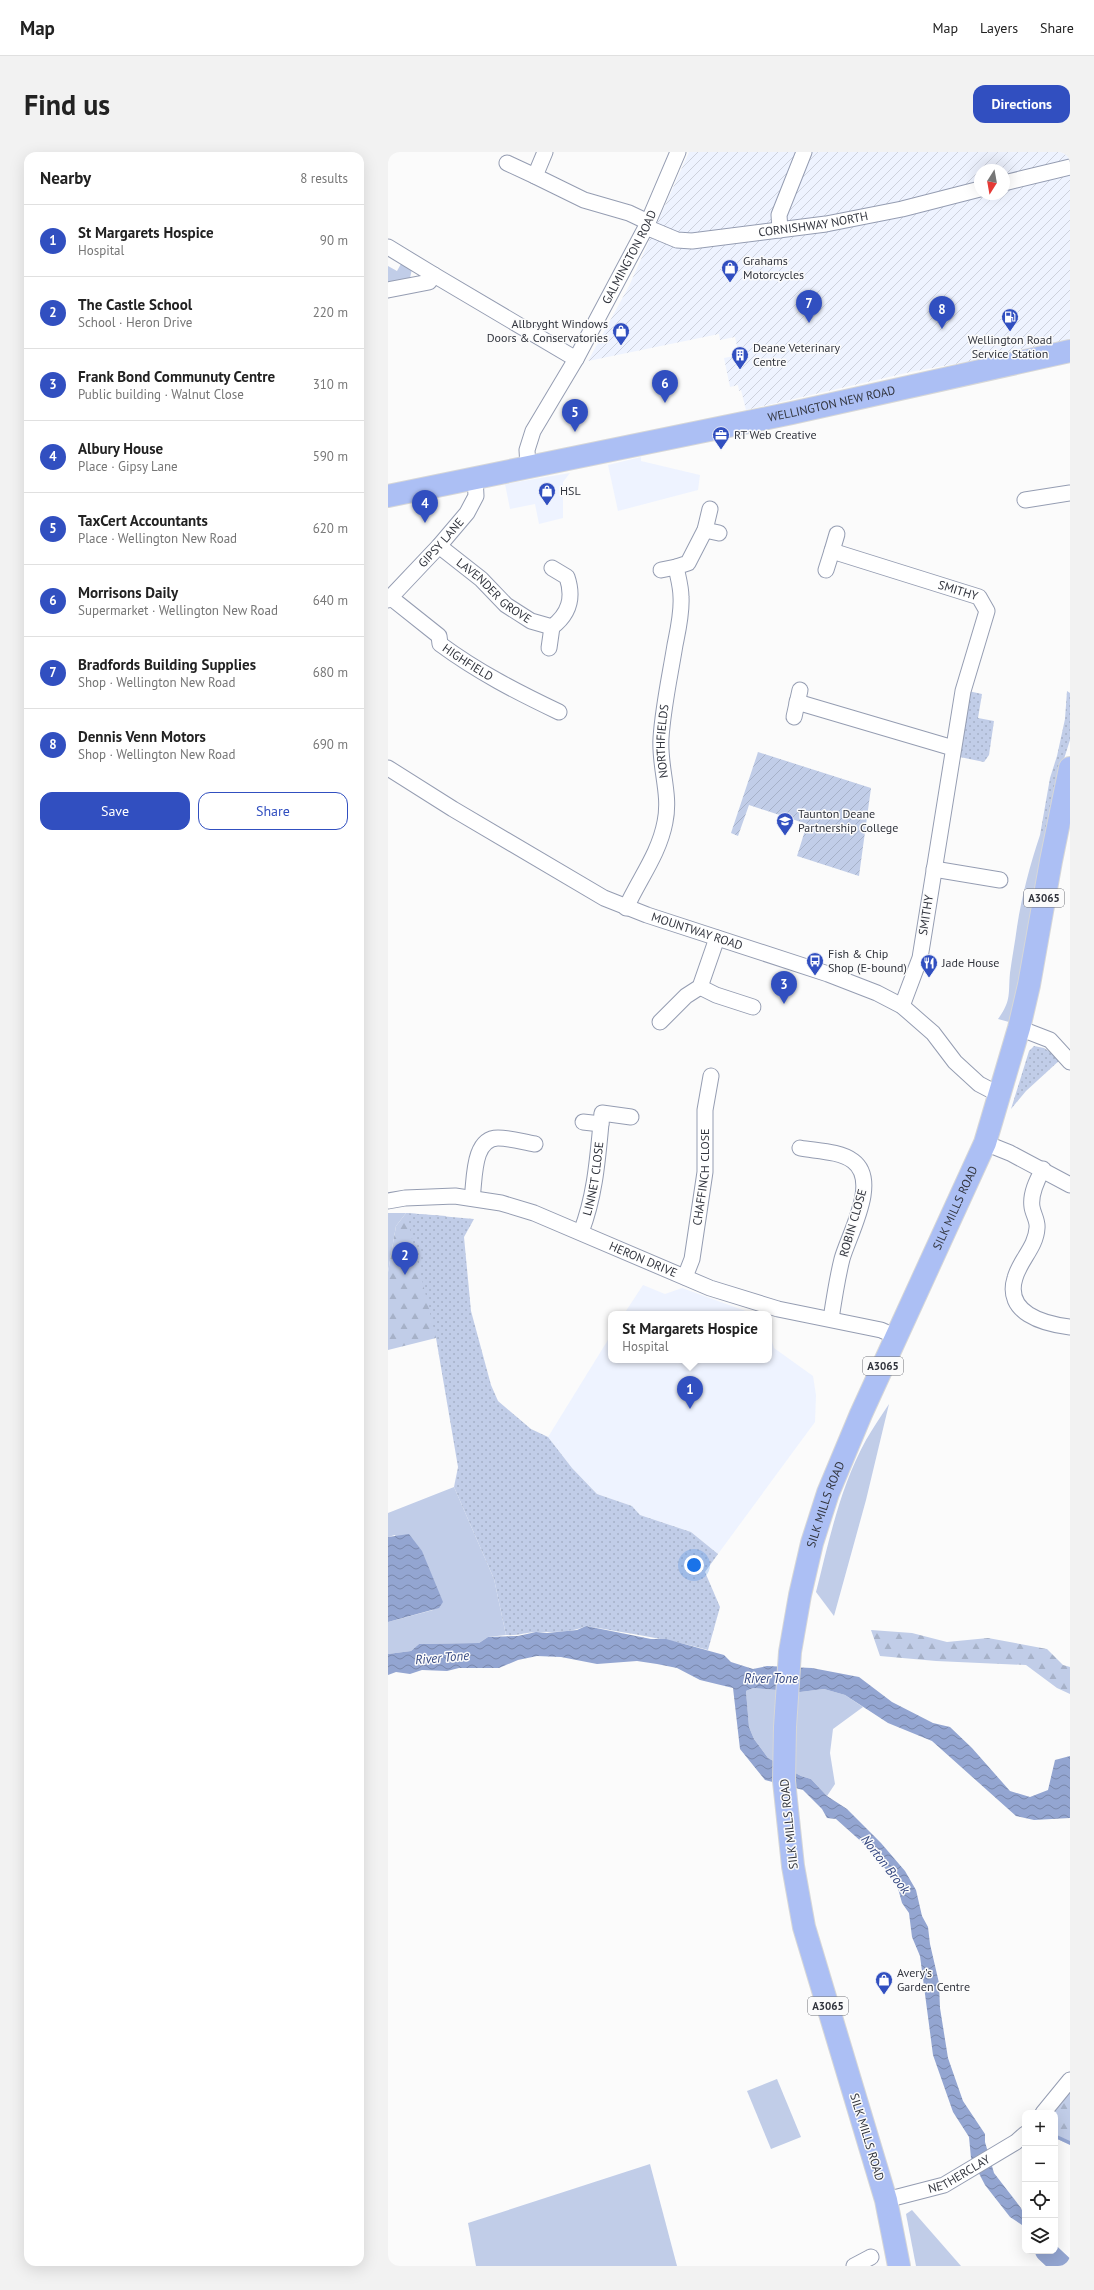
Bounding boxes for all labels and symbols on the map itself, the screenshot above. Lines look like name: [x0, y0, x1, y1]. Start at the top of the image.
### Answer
north arrow: [974, 164, 1010, 200]
street label: GALMINGTON ROAD: [599, 207, 659, 307]
street label: CORNISHWAY NORTH: [757, 208, 869, 240]
place label: Grahams Motorcycles: [743, 253, 804, 282]
shop icon: Grahams Motorcycles: [720, 258, 740, 283]
pin: 7: [796, 290, 822, 323]
pin: 8: [929, 296, 955, 329]
fuel station icon: Wellington Road Service Station: [1000, 307, 1020, 332]
place label: Allbryght Windows Doors & Conservatories: [487, 316, 608, 345]
shop icon: Allbryght Windows Doors & Conservatories: [611, 321, 631, 346]
place label: Wellington Road Service Station: [968, 332, 1052, 361]
place label: Deane Veterinary Centre: [753, 340, 841, 369]
building icon: Deane Veterinary Centre: [730, 345, 750, 370]
pin: 6: [652, 370, 678, 403]
street label: WELLINGTON NEW ROAD: [766, 382, 897, 425]
pin: 5: [562, 399, 588, 432]
office icon: RT Web Creative: [711, 425, 731, 450]
place label: RT Web Creative: [734, 427, 817, 442]
shop icon: HSL: [537, 481, 557, 506]
place label: HSL: [560, 483, 581, 498]
pin: 4: [412, 490, 438, 523]
street label: GIPSY LANE: [415, 515, 467, 570]
street label: LAVENDER GROVE: [454, 555, 534, 626]
street label: SMITHY: [936, 577, 980, 603]
street label: HIGHFIELD: [440, 640, 496, 684]
street label: NORTHFIELDS: [653, 703, 672, 779]
place label: Taunton Deane Partnership College: [798, 806, 898, 835]
school or university icon: Taunton Deane Partnership College: [775, 811, 795, 836]
road number: A3065: [1024, 889, 1064, 907]
street label: SMITHY: [915, 893, 936, 936]
street label: MOUNTWAY ROAD: [650, 909, 745, 953]
place label: Fish & Chip Shop (E-bound): [828, 946, 907, 975]
bus stop icon: Fish & Chip Shop (E-bound): [805, 951, 825, 976]
restaurant icon: Jade House: [919, 953, 939, 978]
place label: Jade House: [941, 955, 999, 970]
pin: 3: [771, 971, 797, 1004]
street label: CHAFFINCH CLOSE: [689, 1129, 712, 1226]
street label: LINNET CLOSE: [579, 1141, 606, 1217]
street label: SILK MILLS ROAD: [929, 1163, 981, 1252]
street label: ROBIN CLOSE: [836, 1187, 869, 1259]
street label: HERON DRIVE: [607, 1238, 680, 1280]
pin: 2: [392, 1242, 418, 1275]
road number: A3065: [863, 1357, 903, 1375]
pin: 1: [677, 1376, 703, 1409]
street label: SILK MILLS ROAD: [803, 1459, 847, 1549]
your location: [684, 1555, 704, 1575]
water label: River Tone: [414, 1647, 470, 1668]
water label: River Tone: [744, 1670, 798, 1687]
street label: SILK MILLS ROAD: [776, 1778, 801, 1870]
water label: Norton Brook: [857, 1831, 915, 1898]
place label: Avery's Garden Centre: [897, 1965, 970, 1994]
shop icon: Avery's Garden Centre: [874, 1970, 894, 1995]
road number: A3065: [808, 1997, 848, 2015]
street label: SILK MILLS ROAD: [847, 2091, 888, 2183]
street label: NETHERCLAY: [926, 2151, 993, 2196]

